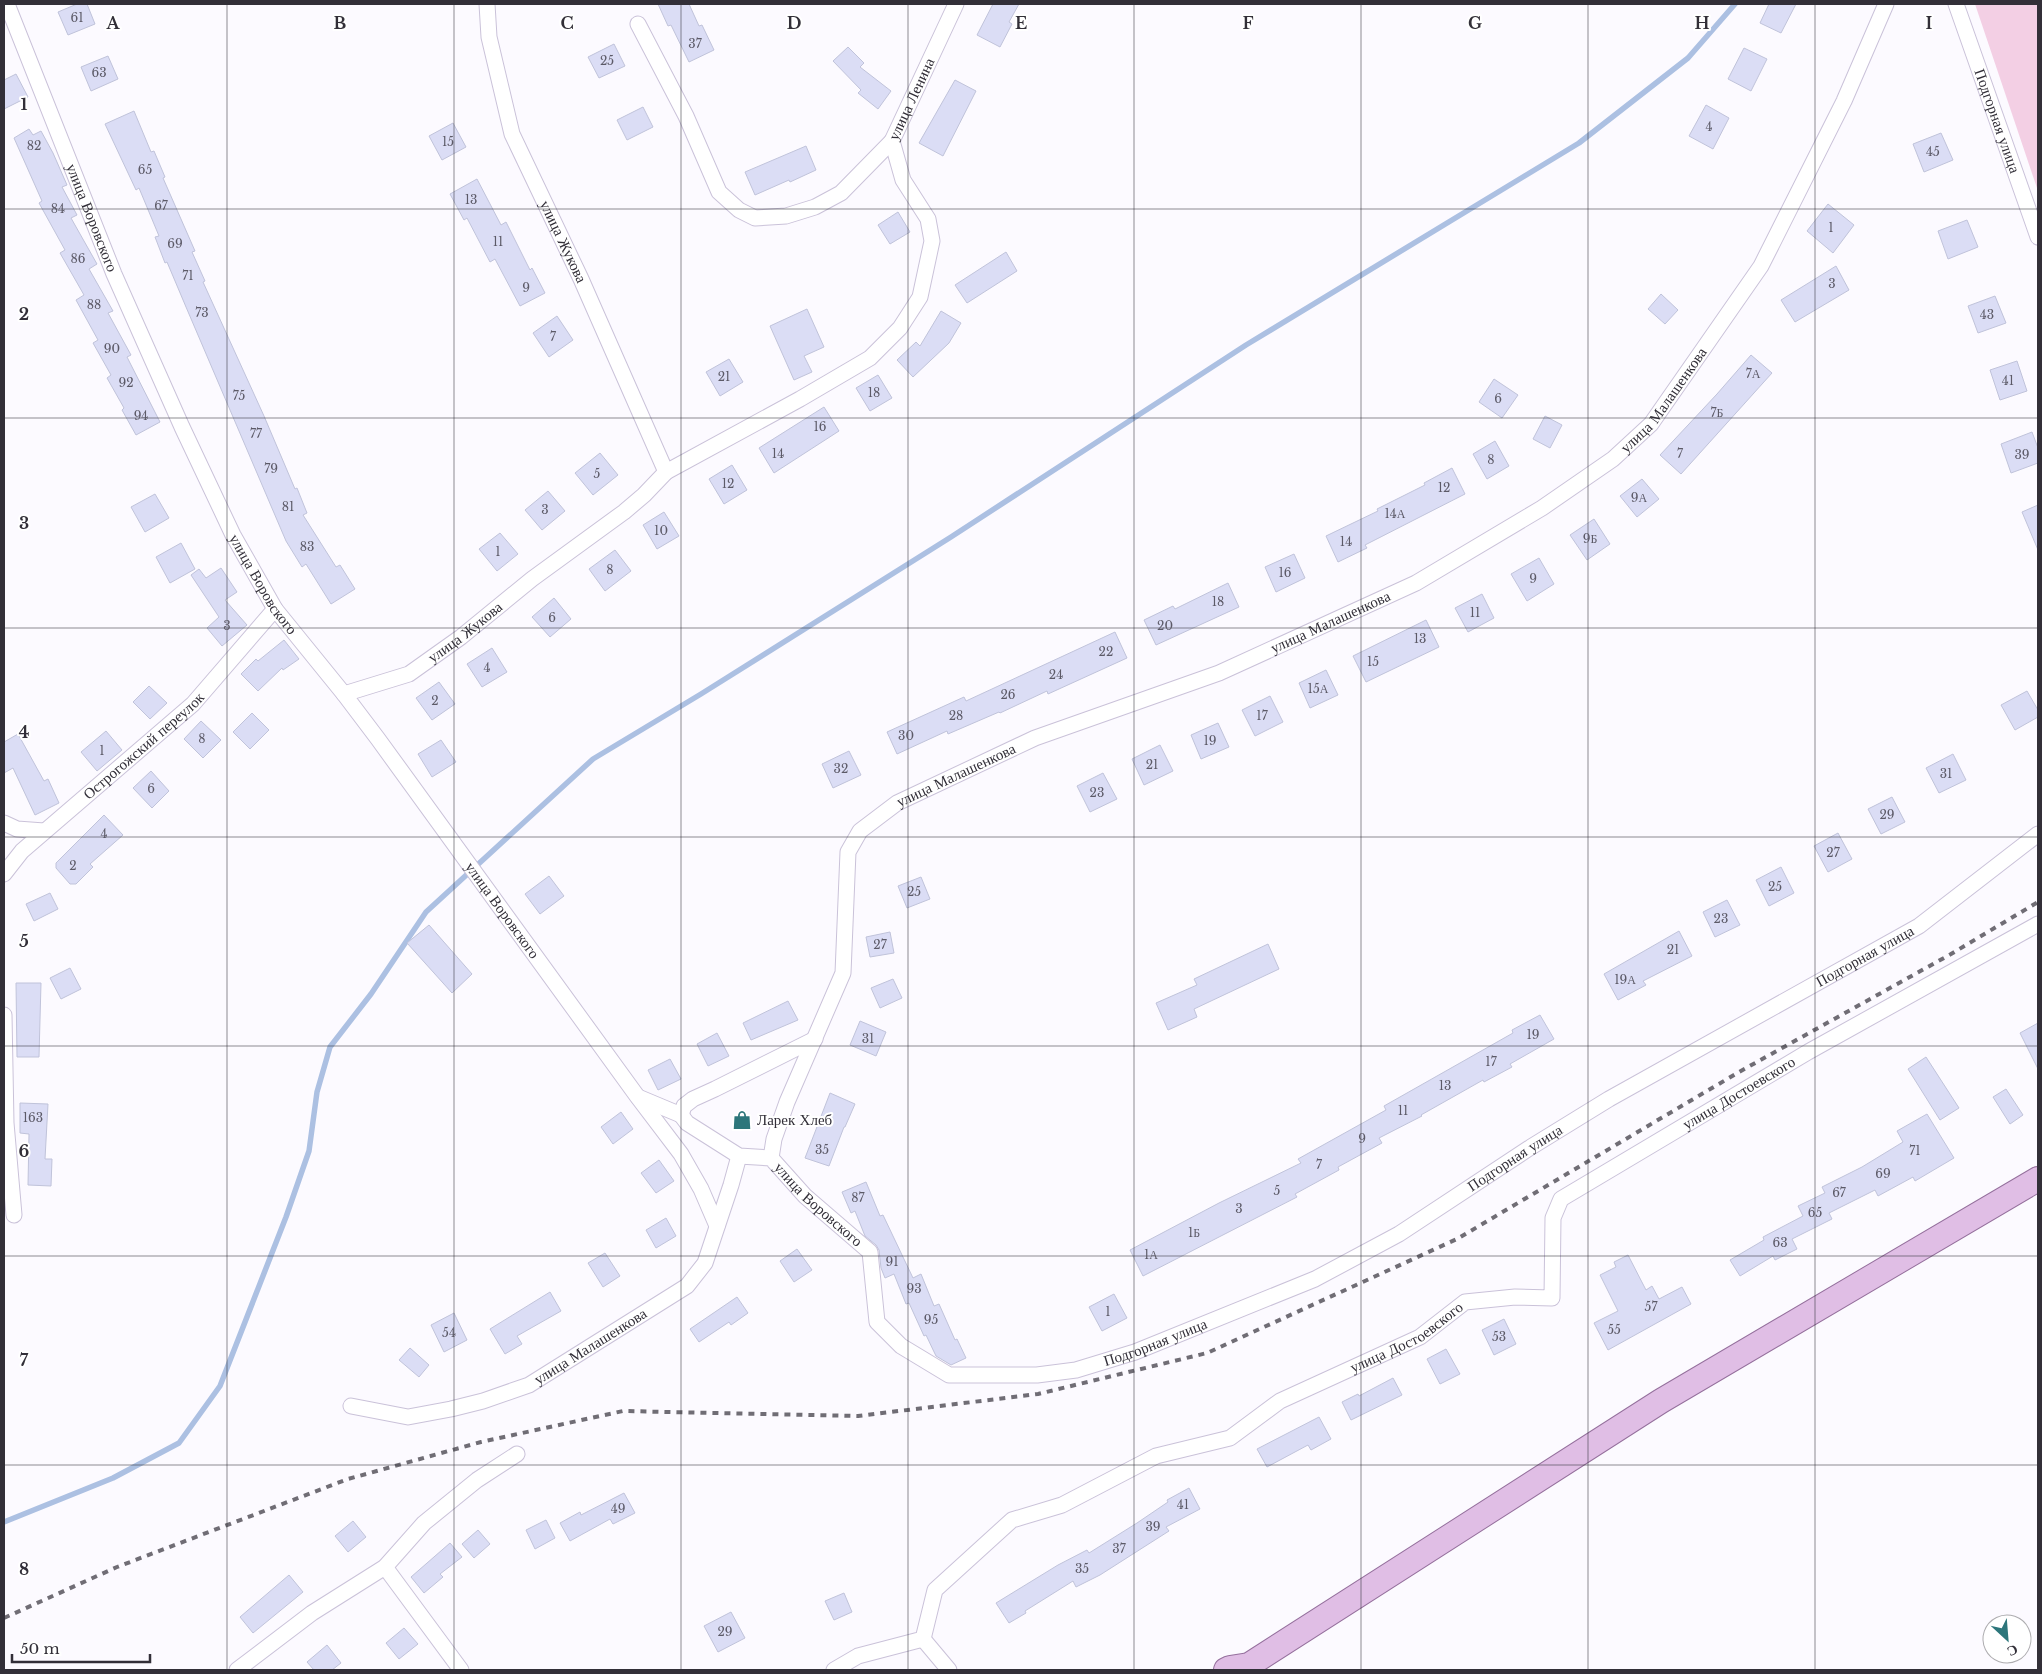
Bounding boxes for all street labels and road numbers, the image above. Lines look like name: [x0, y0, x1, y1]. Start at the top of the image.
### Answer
street label: улица Ленина: [884, 54, 939, 143]
street label: Подгорная улица: [1971, 66, 2025, 176]
street label: улица Воровского: [62, 161, 122, 275]
street label: улица Жукова: [536, 197, 592, 286]
street label: улица Малашенкова: [1616, 343, 1711, 457]
street label: улица Воровского: [225, 530, 302, 638]
street label: улица Малашенкова: [1267, 586, 1393, 657]
street label: улица Жукова: [424, 597, 506, 667]
street label: Острогожский переулок: [79, 688, 208, 803]
street label: улица Малашенкова: [893, 738, 1019, 811]
street label: улица Воровского: [461, 858, 544, 962]
street label: Подгорная улица: [1812, 921, 1917, 991]
street label: улица Достоевского: [1679, 1052, 1799, 1134]
street label: Подгорная улица: [1464, 1120, 1566, 1195]
street label: улица Воровского: [770, 1158, 867, 1250]
street label: улица Достоевского: [1347, 1297, 1467, 1377]
street label: улица Малашенкова: [530, 1303, 650, 1389]
street label: Подгорная улица: [1101, 1314, 1210, 1370]

